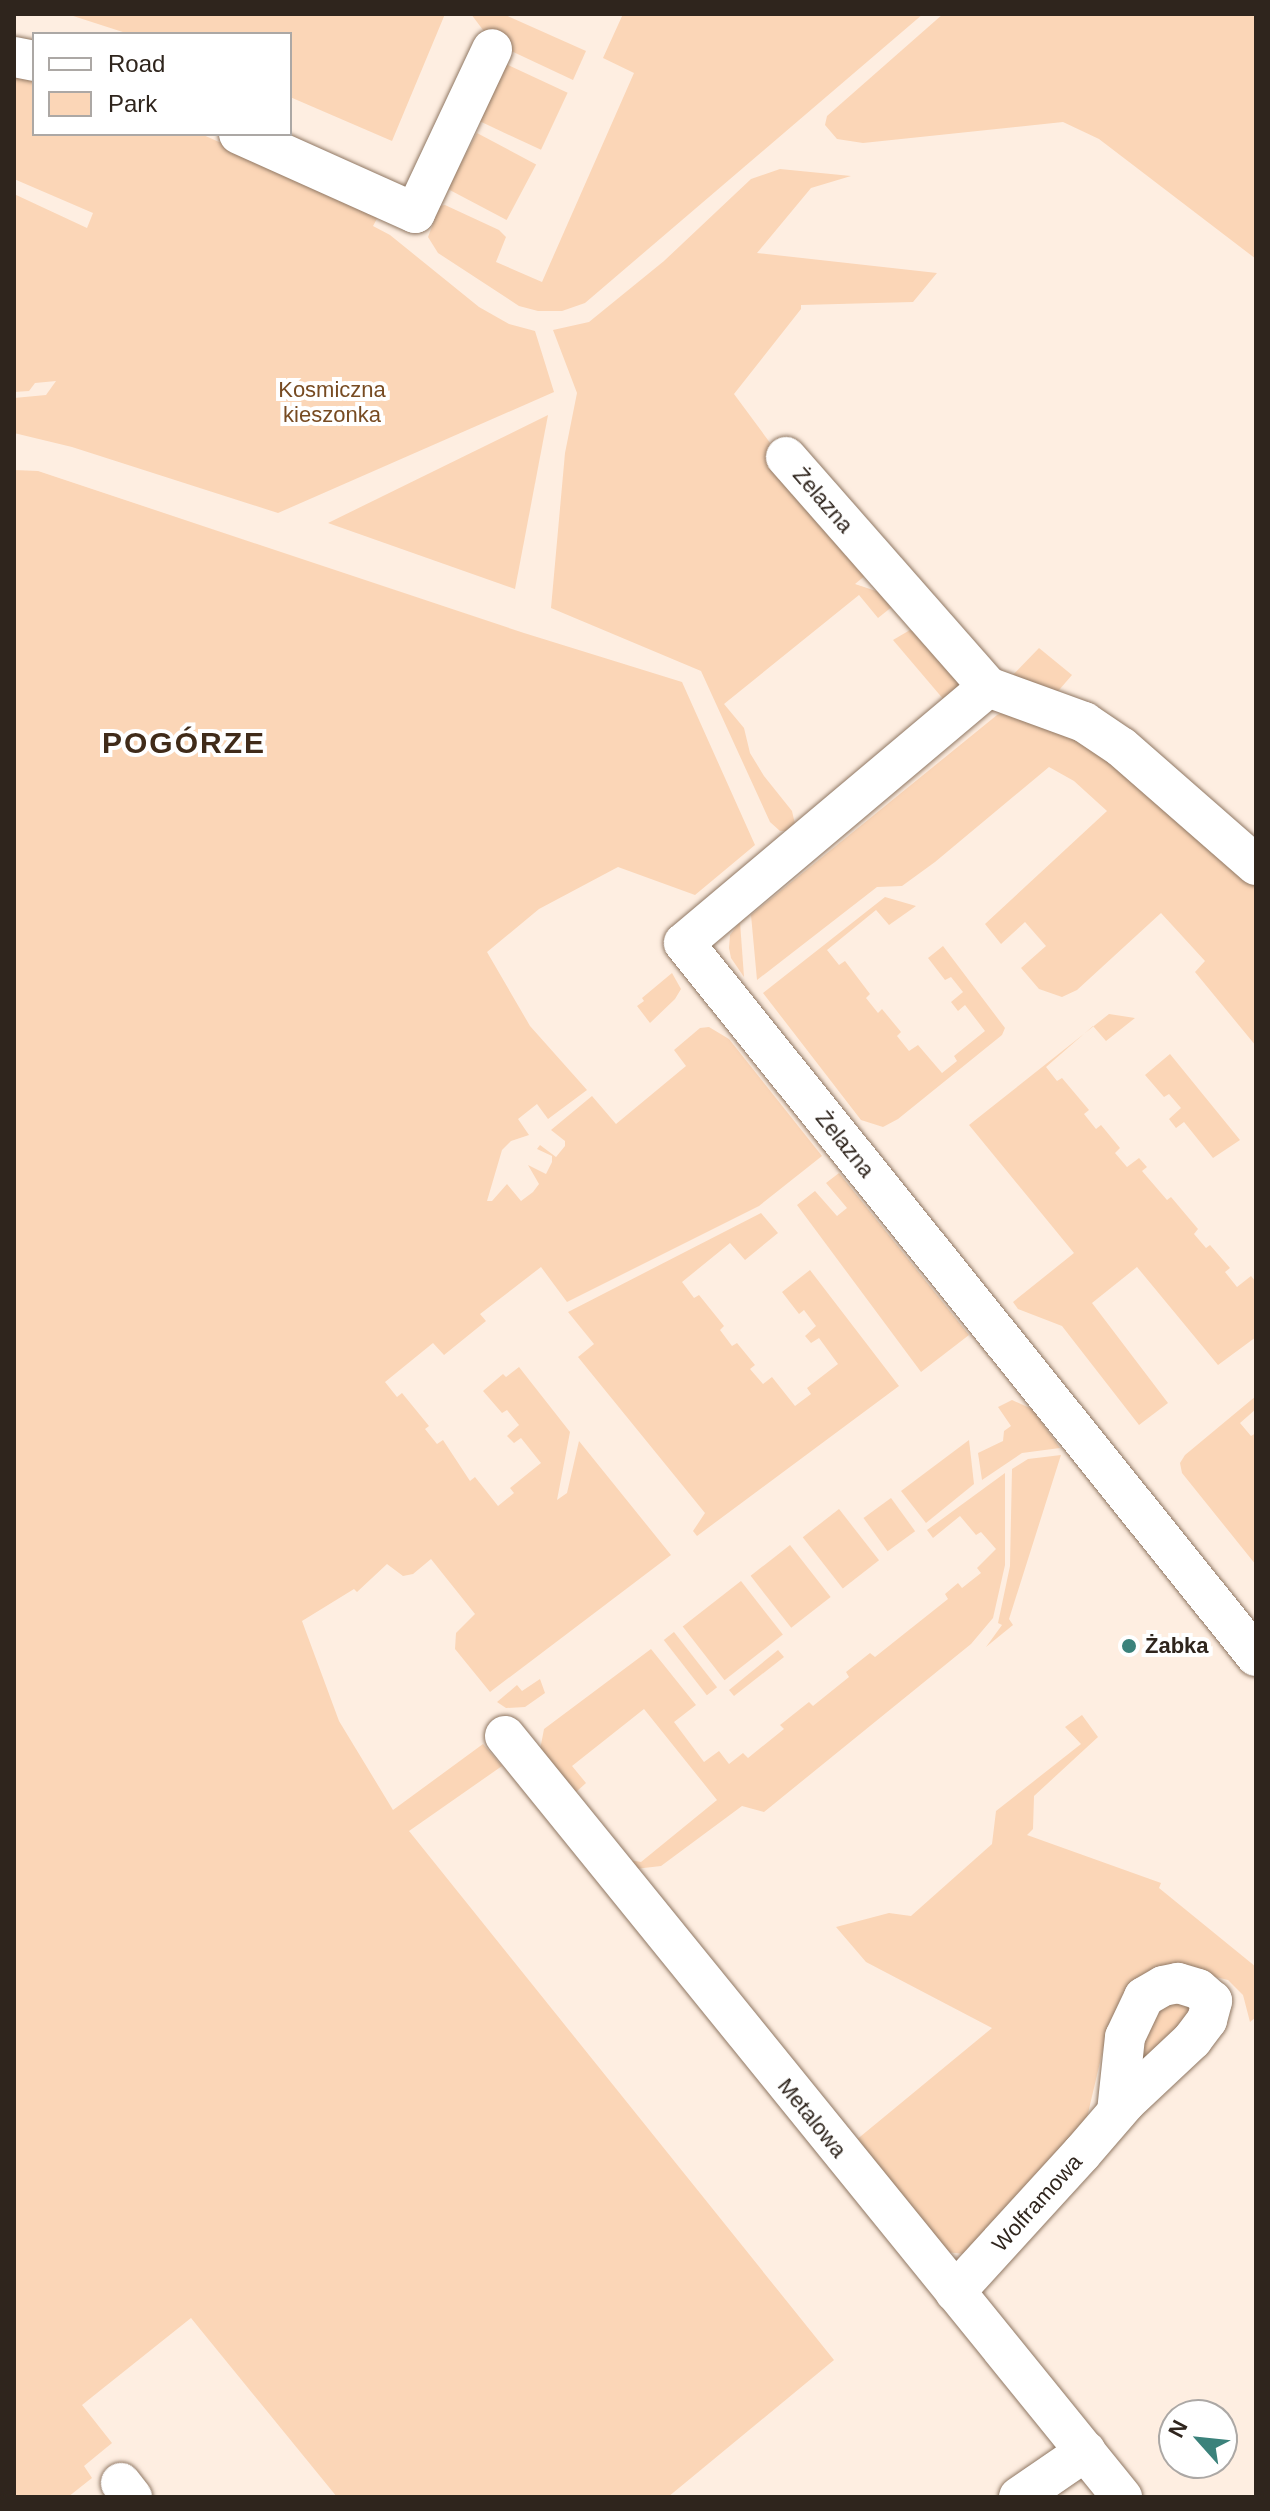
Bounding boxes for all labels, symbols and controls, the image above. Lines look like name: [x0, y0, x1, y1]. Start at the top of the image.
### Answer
legend: [32, 32, 292, 136]
text: Road: [108, 50, 165, 77]
text: Park: [108, 90, 157, 117]
park label: Kosmiczna kieszonka: [278, 376, 386, 428]
street label: Żelazna: [787, 462, 859, 538]
district label: POGÓRZE: [102, 725, 266, 761]
street label: Żelazna: [810, 1105, 880, 1183]
place label: Żabka: [1145, 1633, 1209, 1659]
marker: Żabka: [1120, 1637, 1138, 1655]
street label: Metalowa: [772, 2073, 852, 2163]
street label: Wolframowa: [986, 2149, 1088, 2257]
north arrow: [1158, 2399, 1238, 2479]
text: N: [1163, 2416, 1193, 2442]

